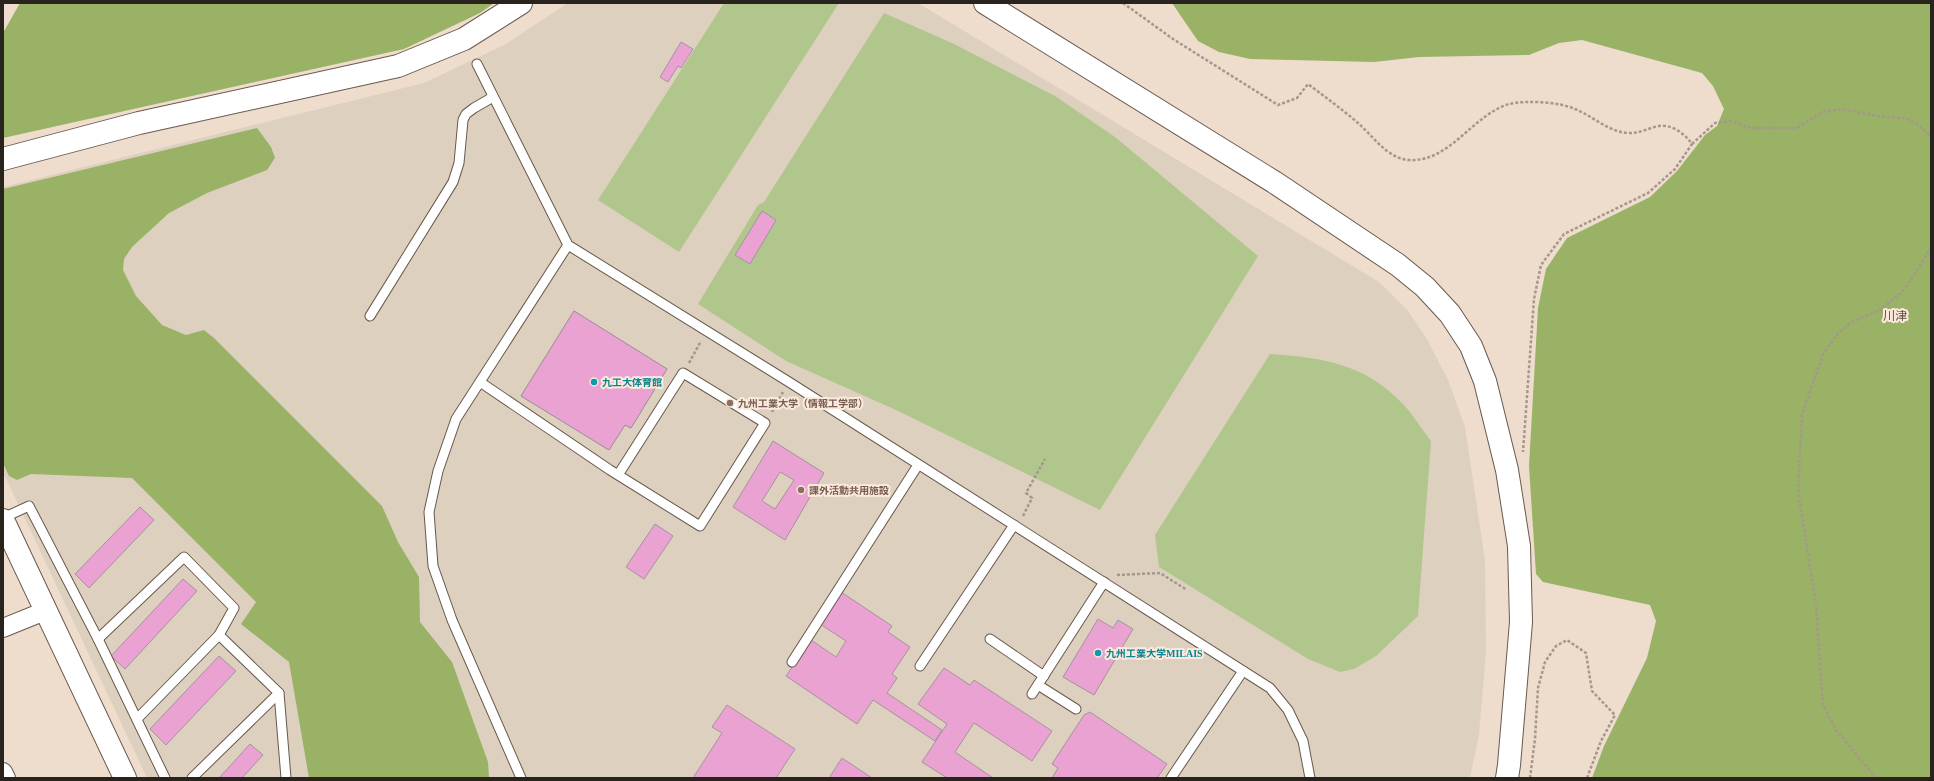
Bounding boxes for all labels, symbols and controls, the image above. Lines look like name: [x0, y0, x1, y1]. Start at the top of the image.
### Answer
district label: 川津: [1883, 309, 1907, 323]
marker: 九工大体育館: [589, 377, 599, 387]
place label: 九工大体育館: [602, 377, 662, 388]
marker: 九州工業大学（情報工学部）: [725, 398, 735, 408]
place label: 九州工業大学（情報工学部）: [738, 398, 868, 409]
marker: 課外活動共用施設: [796, 485, 806, 495]
place label: 課外活動共用施設: [809, 485, 889, 496]
marker: 九州工業大学MILAIS: [1093, 648, 1103, 658]
place label: 九州工業大学MILAIS: [1106, 648, 1203, 659]

